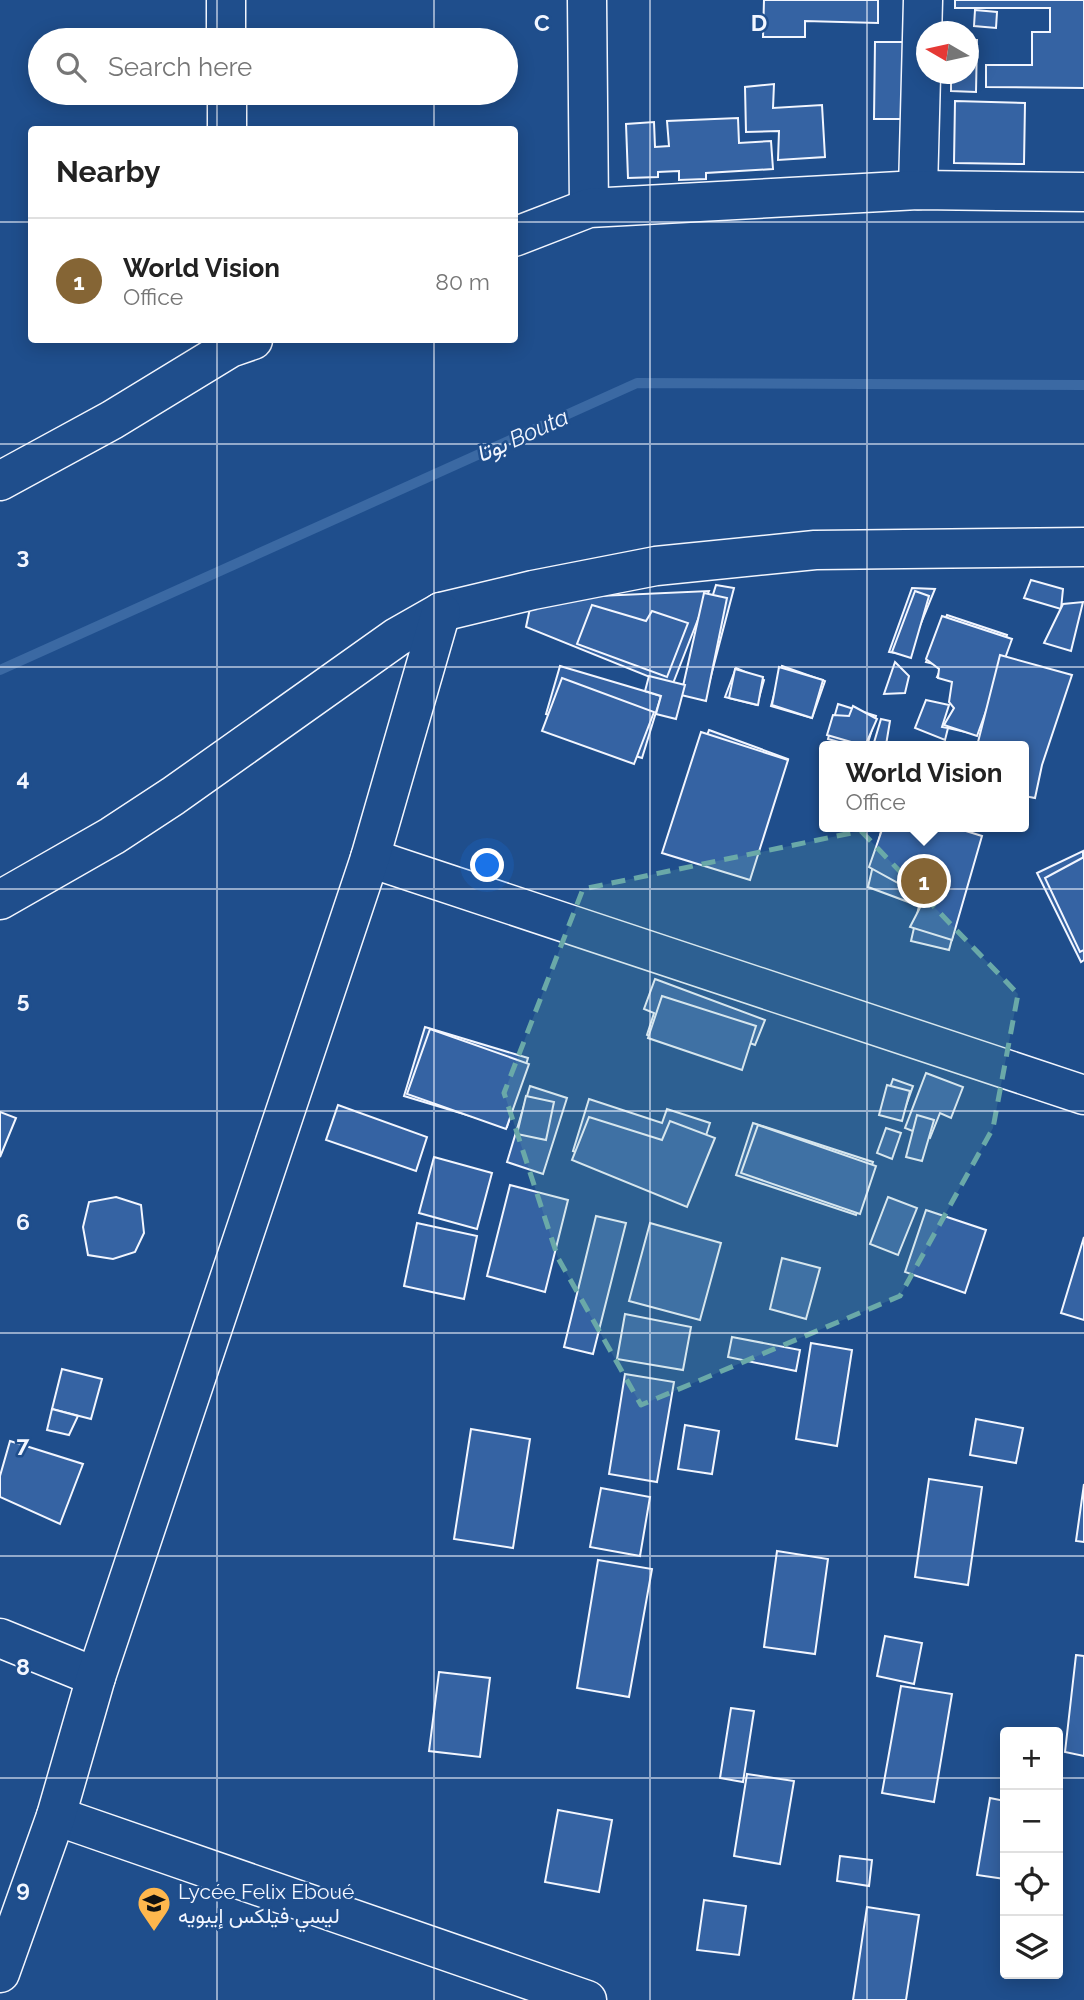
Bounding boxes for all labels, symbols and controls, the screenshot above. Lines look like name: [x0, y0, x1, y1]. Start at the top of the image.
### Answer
text: C: [534, 9, 550, 36]
text: D: [751, 9, 767, 36]
north arrow: [916, 21, 979, 84]
search box: [28, 28, 518, 105]
icon: search: [52, 48, 90, 86]
text: Search here: [108, 52, 252, 82]
text: Nearby: [56, 154, 160, 189]
text: World Vision: [123, 253, 280, 283]
text: 1: [73, 268, 85, 295]
text: 80 m: [435, 268, 490, 295]
text: Office: [123, 283, 183, 310]
water label: بوتا Bouta: [472, 403, 573, 469]
text: 3: [17, 542, 29, 569]
popup: [819, 741, 1029, 832]
text: World Vision: [846, 758, 1002, 788]
text: 4: [16, 764, 30, 791]
text: Office: [846, 788, 906, 815]
your location: [470, 848, 504, 882]
pin: 1: [901, 855, 947, 907]
text: 5: [17, 986, 30, 1013]
text: 6: [16, 1208, 30, 1235]
text: 7: [17, 1430, 30, 1457]
text: 8: [16, 1653, 30, 1680]
map controls: [1000, 1727, 1063, 1979]
button: +: [1000, 1727, 1063, 1790]
button: −: [1000, 1790, 1063, 1853]
button: locate: [1000, 1853, 1063, 1916]
text: 9: [16, 1875, 30, 1902]
place label: Lycée Felix Eboué ليسي فيلكس إيبويه: [178, 1879, 354, 1933]
school or university icon: Lycée Felix Eboué ليسي فيلكس إيبويه: [135, 1884, 173, 1933]
button: layers: [1000, 1916, 1063, 1979]

